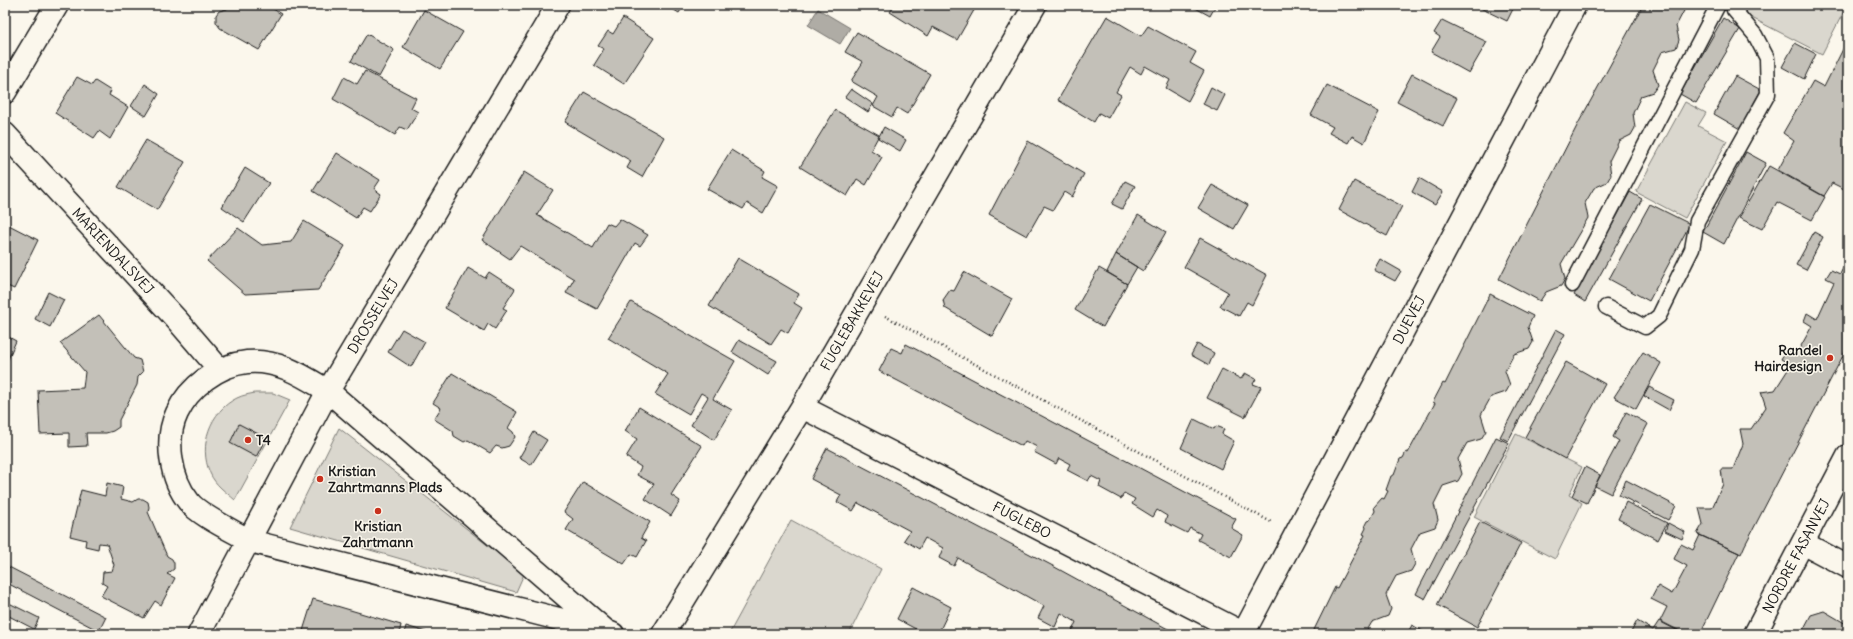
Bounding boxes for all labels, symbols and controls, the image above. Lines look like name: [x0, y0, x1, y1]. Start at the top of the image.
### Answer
street label: MARIENDALSVEJ: [68, 204, 158, 298]
street label: FUGLEBAKKEVEJ: [816, 268, 888, 374]
street label: DROSSELVEJ: [344, 275, 402, 357]
street label: DUEVEJ: [1389, 293, 1429, 347]
place label: Randel Hairdesign: [1754, 341, 1822, 375]
marker: Randel Hairdesign: [1825, 353, 1835, 363]
place label: T4: [256, 431, 271, 449]
marker: T4: [243, 435, 253, 445]
place label: Kristian Zahrtmanns Plads: [328, 462, 443, 496]
marker: Kristian Zahrtmanns Plads: [315, 474, 325, 484]
street label: NORDRE FASANVEJ: [1758, 496, 1834, 616]
street label: FUGLEBO: [990, 498, 1054, 542]
marker: Kristian Zahrtmann: [373, 506, 383, 516]
place label: Kristian Zahrtmann: [343, 517, 413, 551]

